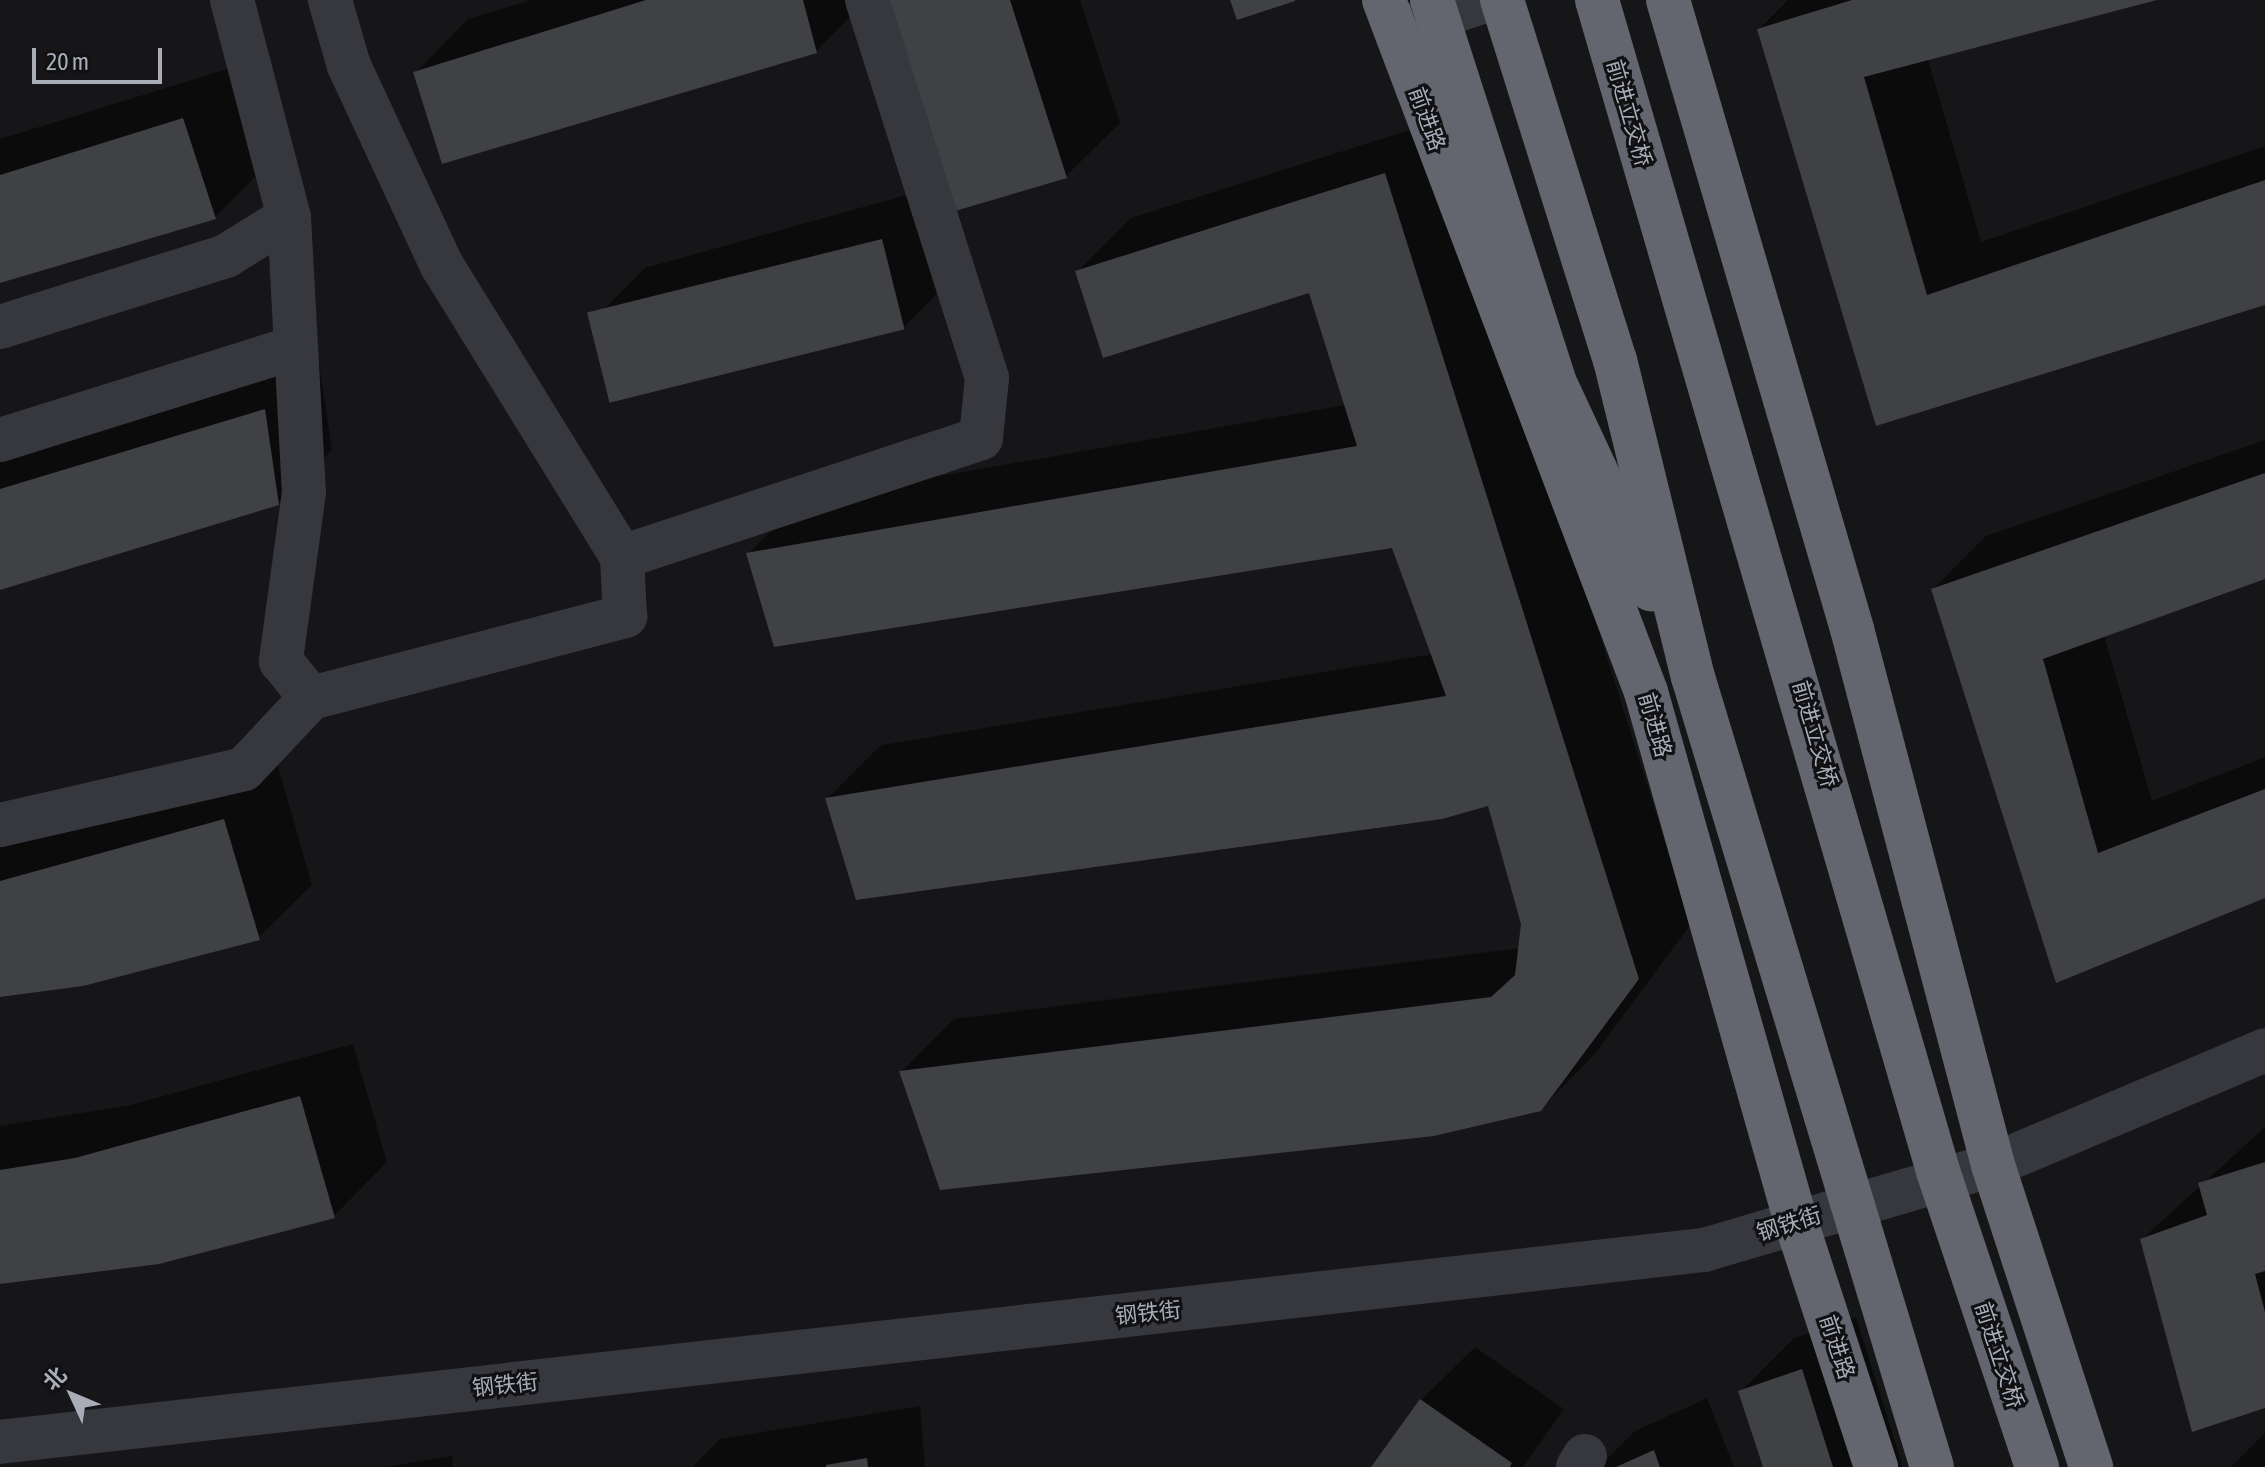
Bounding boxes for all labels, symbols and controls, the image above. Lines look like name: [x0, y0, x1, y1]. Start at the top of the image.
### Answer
scale bar: [36, 32, 166, 82]
text: 20 m: [46, 48, 89, 75]
street label: 前进立交桥: [1601, 56, 1657, 170]
street label: 前进路: [1403, 83, 1451, 155]
street label: 前进立交桥: [1787, 677, 1843, 791]
street label: 前进路: [1633, 690, 1677, 760]
street label: 钢铁街: [1754, 1202, 1824, 1246]
street label: 钢铁街: [1114, 1296, 1182, 1330]
street label: 前进立交桥: [1969, 1299, 2029, 1411]
street label: 前进路: [1814, 1312, 1860, 1382]
north arrow: [32, 1355, 112, 1435]
text: 北: [38, 1361, 72, 1395]
street label: 钢铁街: [471, 1368, 539, 1402]

